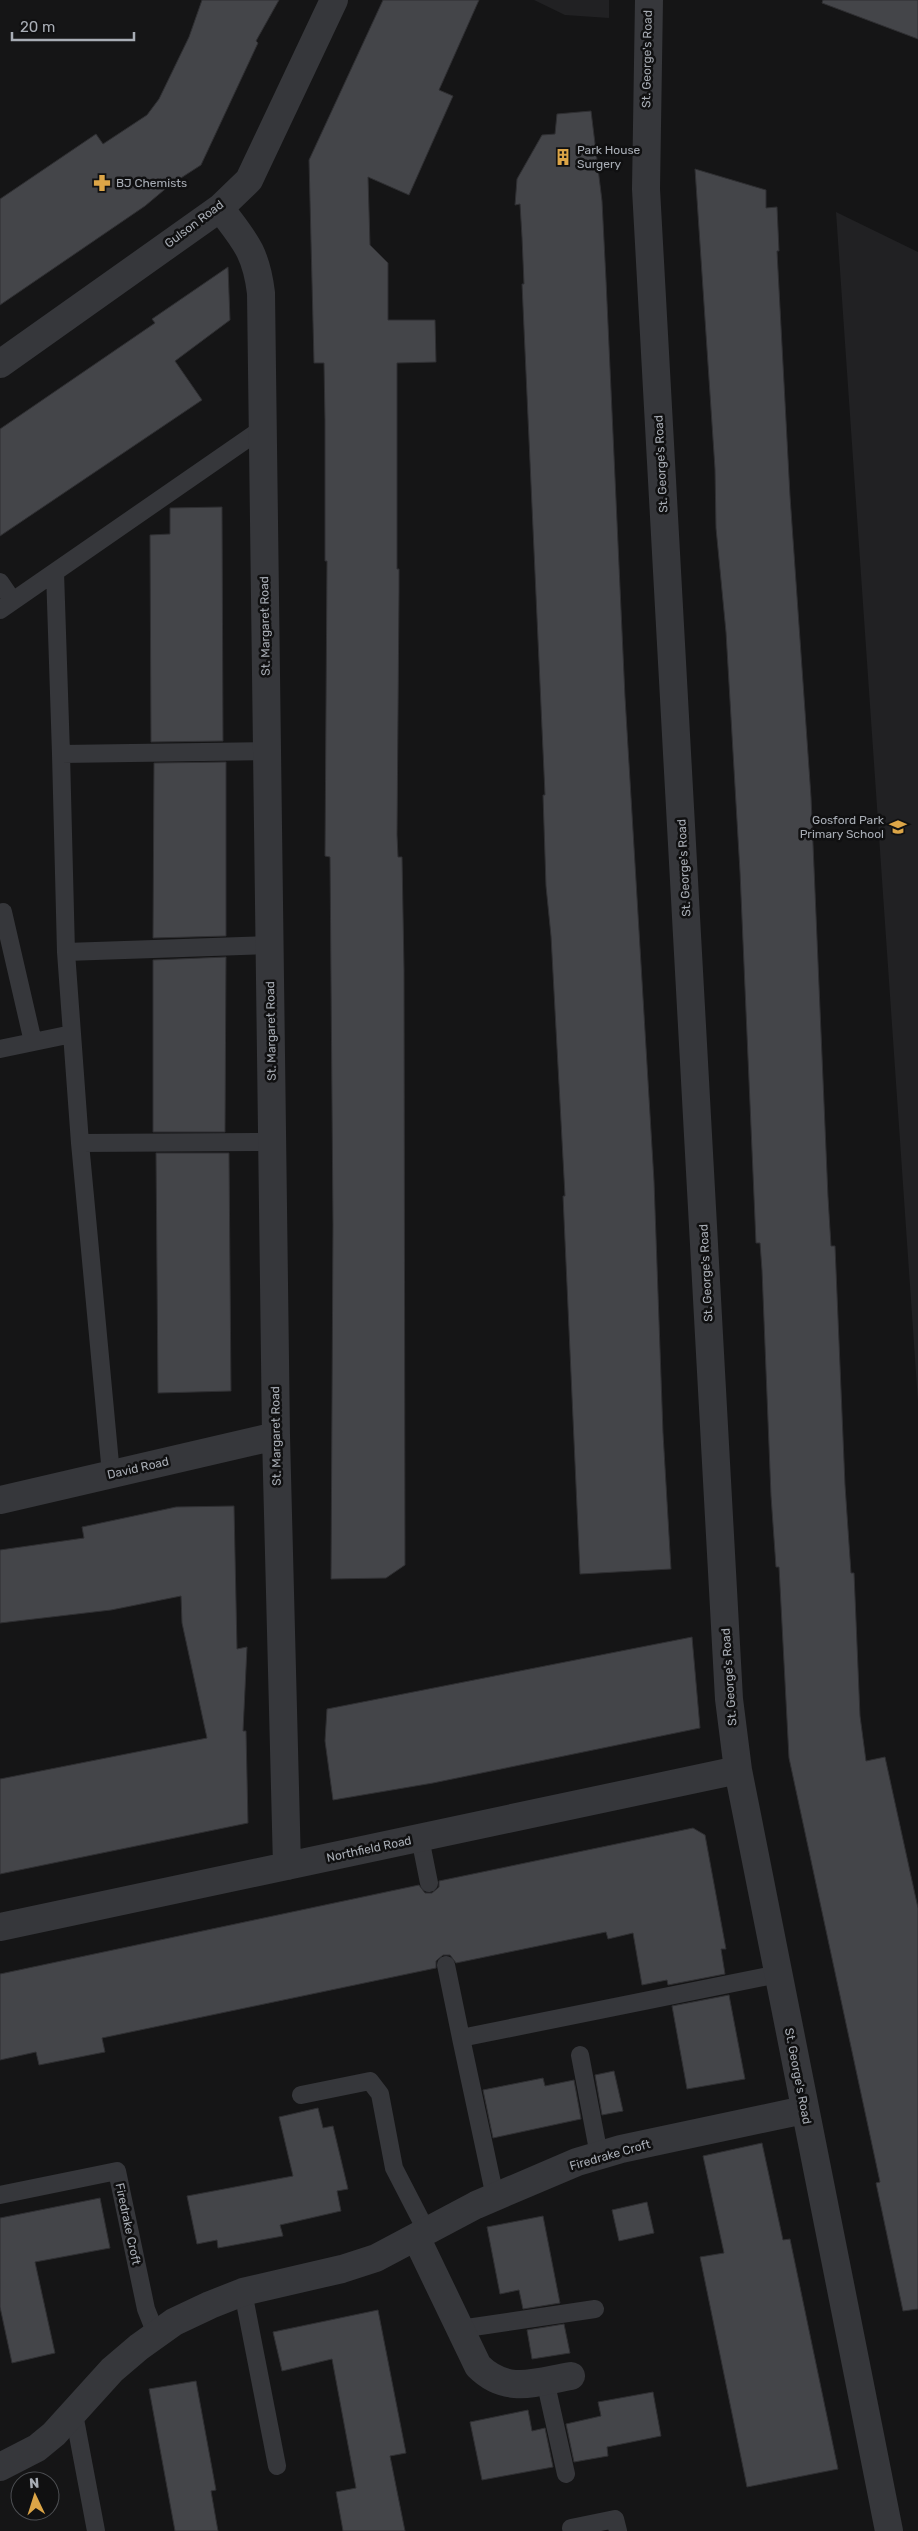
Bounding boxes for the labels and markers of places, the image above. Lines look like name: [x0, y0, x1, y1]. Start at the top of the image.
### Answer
place label: Park House Surgery: [577, 143, 641, 171]
building icon: Park House Surgery: [553, 147, 573, 167]
pharmacy icon: BJ Chemists: [92, 173, 112, 193]
place label: BJ Chemists: [116, 176, 187, 190]
place label: Gosford Park Primary School: [800, 813, 885, 841]
school or university icon: Gosford Park Primary School: [888, 817, 908, 837]

